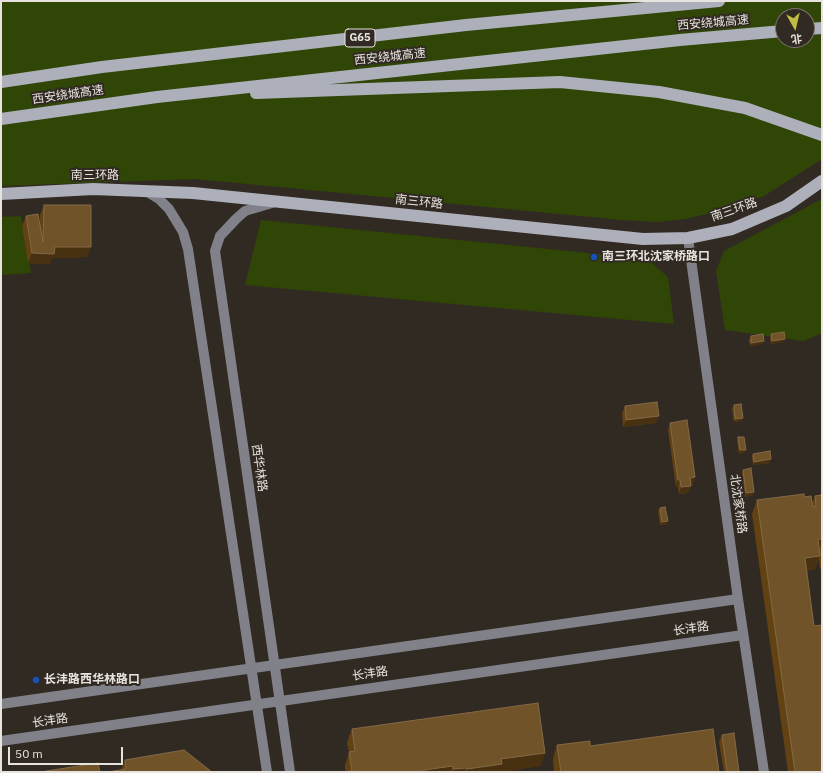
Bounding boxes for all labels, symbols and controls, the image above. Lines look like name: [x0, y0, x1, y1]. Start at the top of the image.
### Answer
north arrow: [775, 8, 815, 48]
street label: 西安绕城高速: [677, 13, 749, 33]
road number: G65: [345, 29, 375, 47]
text: 北: [790, 31, 803, 47]
street label: 西安绕城高速: [353, 46, 427, 68]
street label: 西安绕城高速: [31, 83, 105, 107]
street label: 南三环路: [71, 169, 119, 183]
street label: 南三环路: [394, 192, 444, 212]
street label: 南三环路: [709, 195, 759, 225]
place label: 南三环北沈家桥路口: [602, 250, 710, 264]
marker: 南三环北沈家桥路口: [589, 252, 599, 262]
street label: 西华林路: [249, 443, 269, 493]
street label: 北沈家桥路: [727, 473, 749, 535]
street label: 长沣路: [672, 619, 710, 639]
street label: 长沣路: [351, 664, 389, 684]
place label: 长沣路西华林路口: [44, 673, 140, 687]
marker: 长沣路西华林路口: [31, 675, 41, 685]
street label: 长沣路: [31, 711, 69, 731]
scale bar: [10, 739, 125, 765]
text: 50 m: [15, 746, 43, 761]

